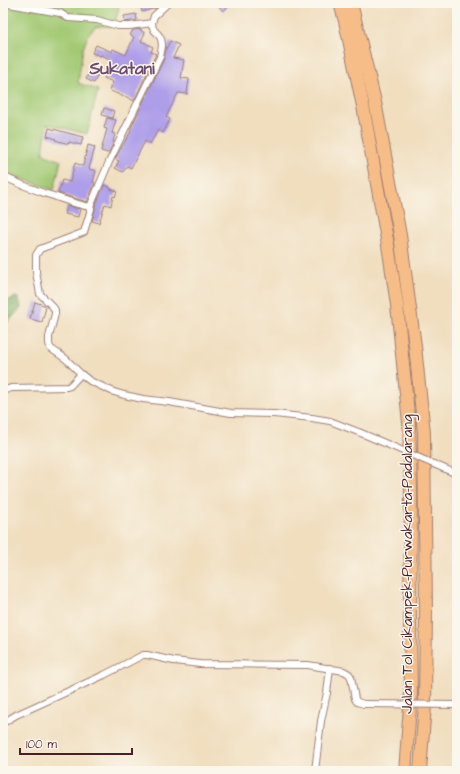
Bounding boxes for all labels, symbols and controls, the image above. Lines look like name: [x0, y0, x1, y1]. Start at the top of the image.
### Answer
district label: Sukatani: [88, 57, 155, 81]
street label: Jalan Tol Cikampek–Purwakarta–Padalarang: [397, 414, 419, 714]
scale bar: [20, 730, 132, 756]
text: 100 m: [26, 736, 57, 753]

